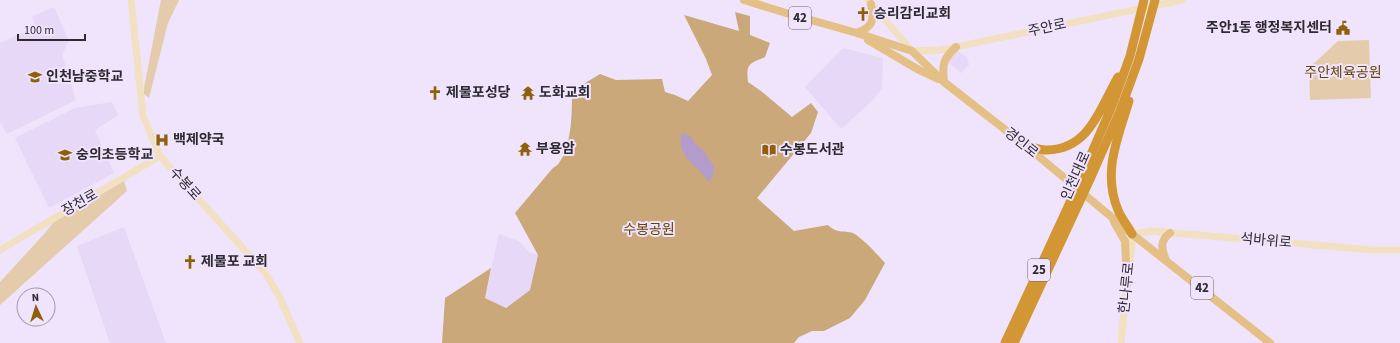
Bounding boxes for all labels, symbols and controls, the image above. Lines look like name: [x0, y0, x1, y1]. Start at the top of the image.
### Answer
place label: 승리감리교회: [874, 4, 951, 24]
church icon: 승리감리교회: [855, 6, 871, 22]
road number: 42: [789, 7, 811, 29]
street label: 주안로: [1026, 14, 1068, 42]
scale bar: [18, 16, 85, 42]
place label: 주안1동 행정복지센터: [1206, 18, 1332, 38]
public building icon: 주안1동 행정복지센터: [1335, 20, 1351, 36]
text: 100 m: [24, 22, 54, 39]
park label: 주안체육공원: [1304, 63, 1382, 83]
place label: 인천남중학교: [46, 67, 123, 87]
school or university icon: 인천남중학교: [27, 69, 43, 85]
place label: 제물포성당: [446, 83, 511, 103]
place label: 도화교회: [539, 83, 591, 103]
church icon: 제물포성당: [427, 85, 443, 101]
temple icon: 도화교회: [520, 85, 536, 101]
street label: 경인로: [1000, 123, 1042, 163]
place label: 백제약국: [173, 130, 225, 150]
hospital icon: 백제약국: [154, 132, 170, 148]
place label: 부용암: [536, 139, 575, 159]
place label: 수봉도서관: [780, 140, 845, 160]
temple icon: 부용암: [517, 141, 533, 157]
library icon: 수봉도서관: [761, 142, 777, 158]
place label: 숭의초등학교: [76, 145, 153, 165]
school or university icon: 숭의초등학교: [57, 147, 73, 163]
street label: 인천대로: [1056, 148, 1096, 204]
street label: 수봉로: [165, 163, 205, 205]
street label: 장천로: [58, 185, 102, 221]
park label: 수봉공원: [623, 220, 675, 240]
street label: 석바위로: [1239, 229, 1293, 253]
place label: 제물포 교회: [201, 252, 268, 272]
church icon: 제물포 교회: [182, 254, 198, 270]
road number: 25: [1028, 259, 1050, 281]
street label: 한나루로: [1114, 261, 1140, 315]
road number: 42: [1191, 277, 1213, 299]
north arrow: [16, 287, 56, 327]
text: N: [31, 290, 40, 305]

